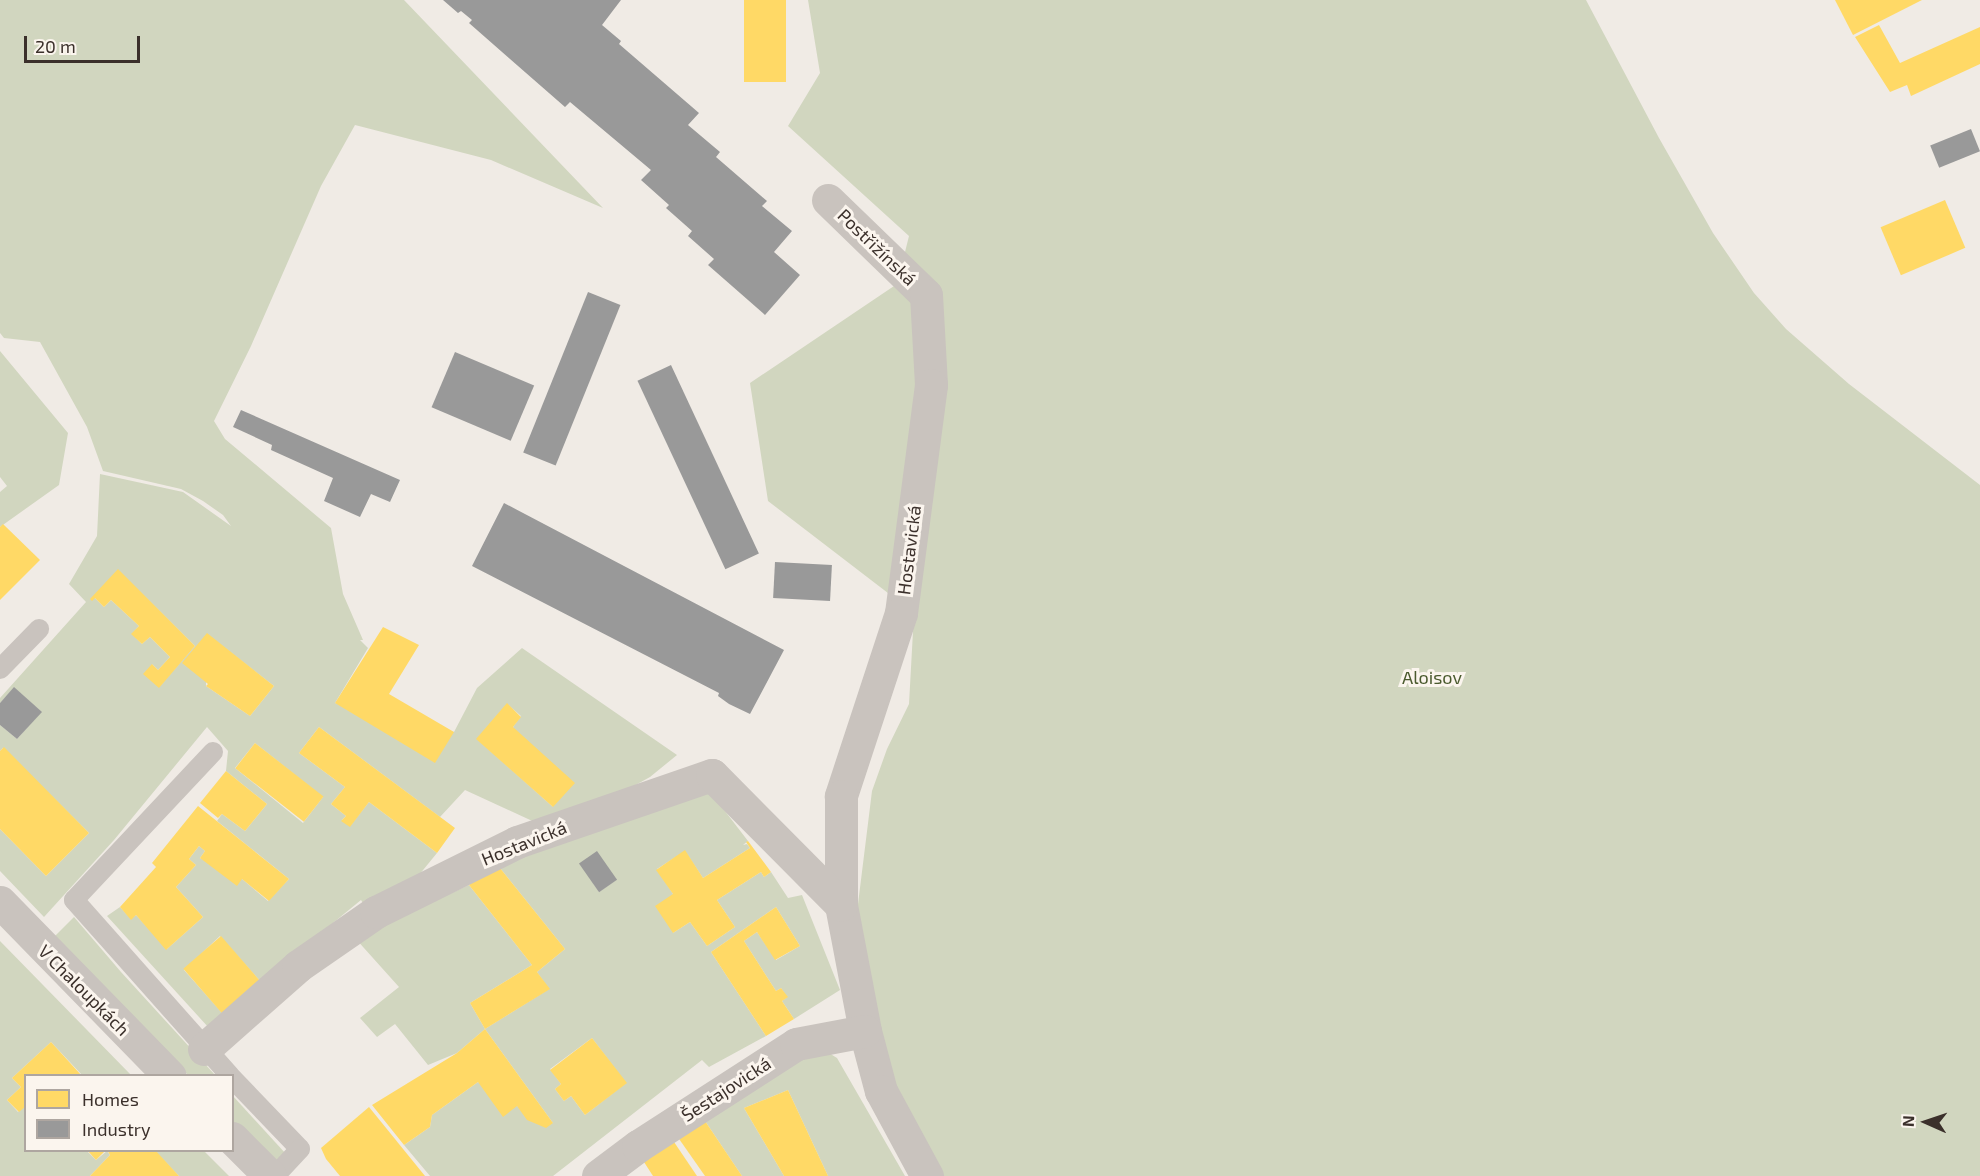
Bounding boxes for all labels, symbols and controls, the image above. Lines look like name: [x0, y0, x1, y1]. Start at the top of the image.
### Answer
scale bar: [27, 24, 142, 62]
text: 20 m: [35, 35, 76, 57]
street label: Postřižínská: [833, 204, 921, 290]
street label: Hostavická: [893, 504, 925, 596]
park label: Aloisov: [1402, 666, 1462, 688]
street label: Hostavická: [478, 816, 570, 870]
street label: V Chaloupkách: [34, 940, 134, 1040]
street label: Šestajovická: [677, 1052, 775, 1126]
legend: [24, 1074, 234, 1152]
text: Homes: [82, 1088, 139, 1110]
north arrow: [1896, 1092, 1956, 1152]
text: N: [1898, 1115, 1917, 1127]
text: Industry: [82, 1118, 151, 1140]

